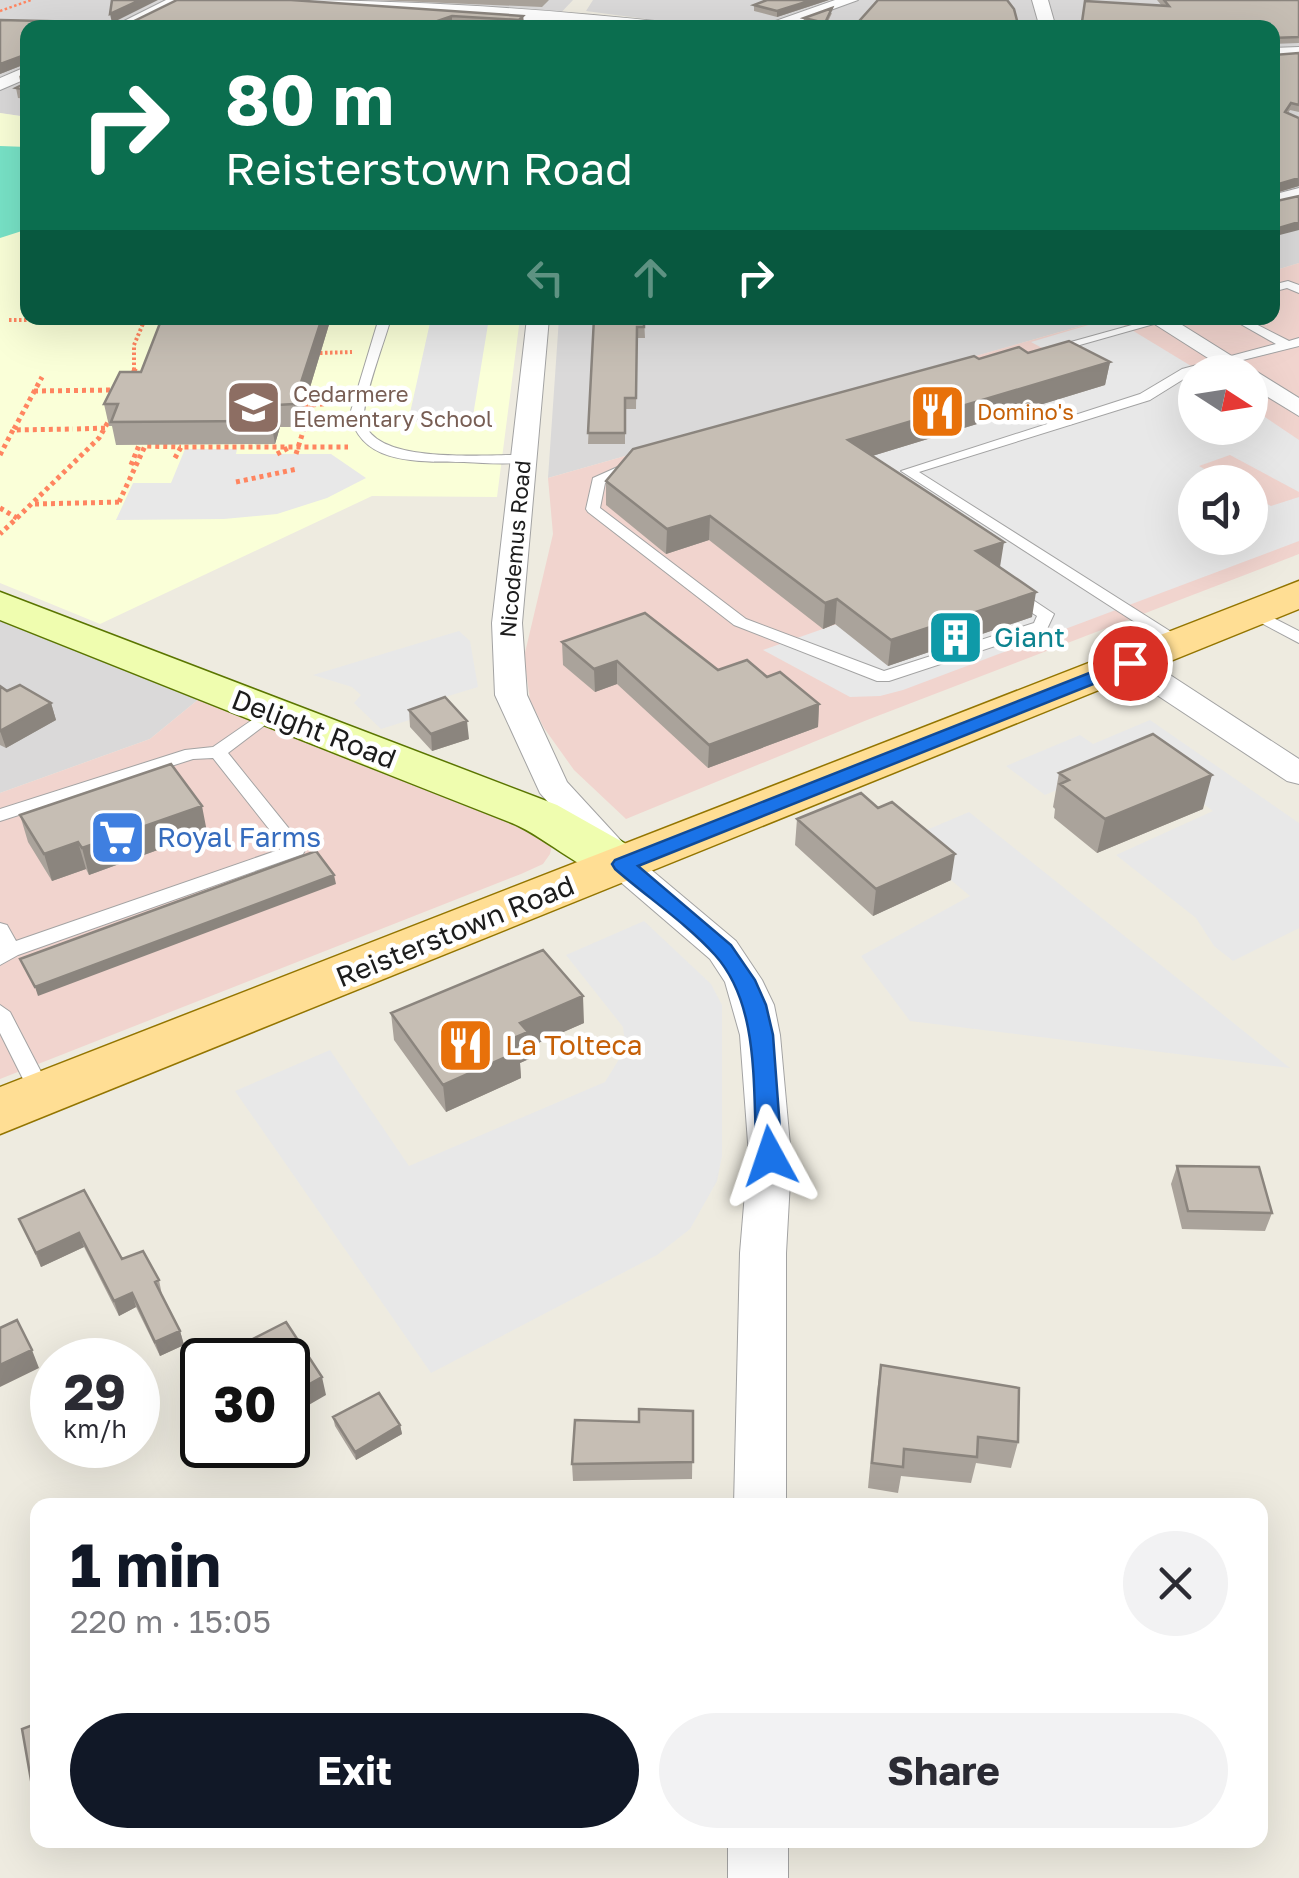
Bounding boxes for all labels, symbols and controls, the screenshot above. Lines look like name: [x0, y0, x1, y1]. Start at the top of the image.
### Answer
text: 80 m: [225, 56, 394, 140]
icon: right: [60, 60, 190, 190]
text: Reisterstown Road: [225, 141, 633, 195]
icon: left: [518, 250, 573, 305]
icon: ahead: [623, 250, 678, 305]
icon: right: [728, 250, 783, 305]
north arrow: [1178, 355, 1268, 445]
map controls: [1178, 355, 1268, 555]
school or university icon: Cedarmere Elementary School: [224, 377, 284, 437]
place label: Cedarmere Elementary School: [293, 380, 493, 432]
restaurant icon: Domino's: [908, 382, 968, 442]
place label: Domino's: [977, 398, 1074, 425]
street label: Nicodemus Road: [493, 459, 536, 639]
button: sound: [1178, 465, 1268, 555]
building icon: Giant: [925, 607, 985, 667]
place label: Giant: [994, 620, 1065, 653]
pin: [1088, 621, 1173, 706]
icon: arrive: [1103, 636, 1158, 691]
street label: Delight Road: [227, 682, 401, 775]
supermarket icon: Royal Farms: [88, 807, 148, 867]
place label: Royal Farms: [157, 820, 321, 853]
street label: Reisterstown Road: [331, 868, 579, 993]
restaurant icon: La Tolteca: [436, 1015, 496, 1075]
place label: La Tolteca: [505, 1028, 643, 1061]
position arrow: [718, 1104, 822, 1208]
speed limit sign: 30: [180, 1338, 310, 1468]
text: 29: [64, 1361, 126, 1421]
text: km/h: [63, 1413, 127, 1444]
text: 1 min: [70, 1528, 221, 1600]
button: close: [1123, 1531, 1228, 1636]
text: 220 m · 15:05: [70, 1602, 271, 1640]
button: Exit: [70, 1713, 639, 1828]
button: Share: [659, 1713, 1228, 1828]

